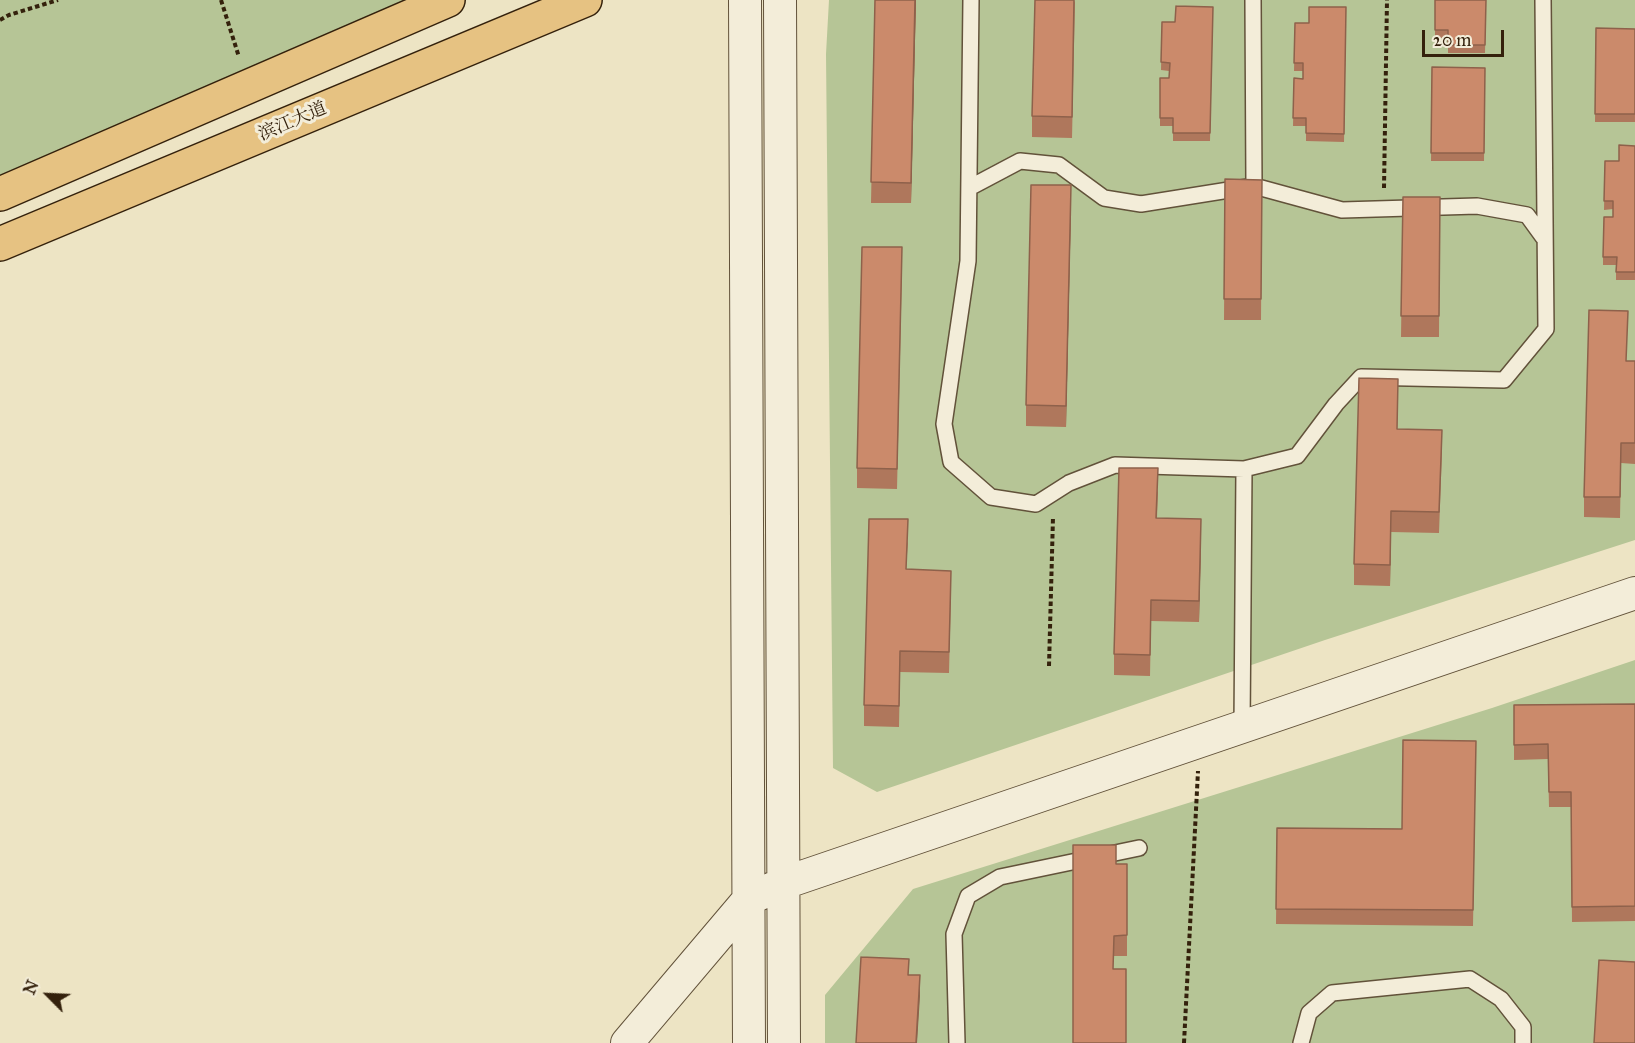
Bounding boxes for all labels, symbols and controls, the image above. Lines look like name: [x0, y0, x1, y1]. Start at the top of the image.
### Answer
scale bar: [1425, 18, 1508, 56]
text: 20 m: [1433, 29, 1471, 51]
street label: 滨江大道: [256, 98, 330, 146]
north arrow: [18, 965, 78, 1025]
text: N: [20, 977, 43, 998]

